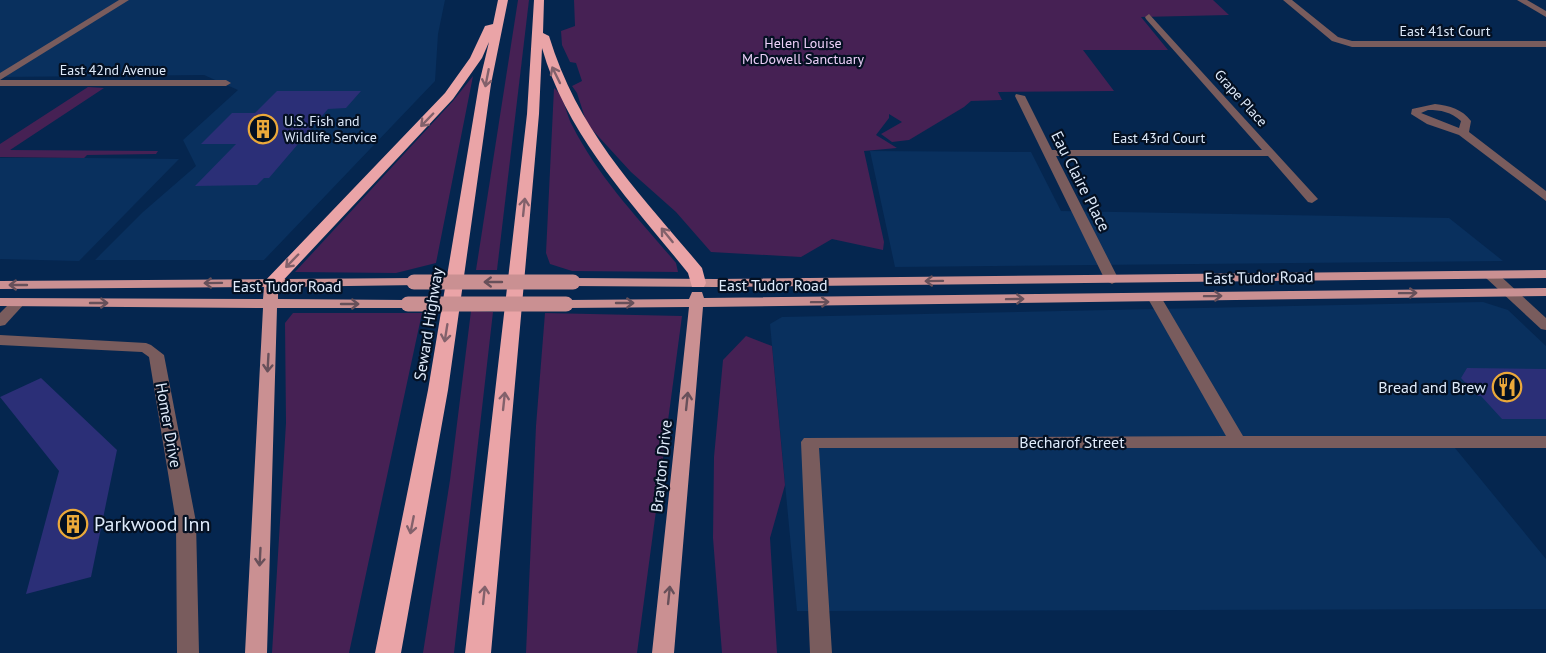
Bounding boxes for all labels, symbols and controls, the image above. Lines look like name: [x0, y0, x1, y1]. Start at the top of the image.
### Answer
street label: East 41st Court: [1400, 22, 1491, 40]
park label: Helen Louise McDowell Sanctuary: [742, 34, 864, 68]
street label: East 42nd Avenue: [60, 61, 166, 79]
street label: Grape Place: [1211, 66, 1271, 130]
one-way arrow: [481, 67, 492, 87]
one-way arrow: [550, 67, 562, 85]
place label: U.S. Fish and Wildlife Service: [284, 112, 377, 146]
one-way arrow: [419, 112, 434, 127]
building icon: U.S. Fish and Wildlife Service: [247, 113, 279, 145]
street label: Eau Claire Place: [1047, 128, 1115, 234]
street label: East 43rd Court: [1113, 129, 1206, 147]
one-way arrow: [519, 197, 530, 217]
one-way arrow: [660, 227, 673, 243]
one-way arrow: [285, 253, 299, 268]
street label: Seward Highway: [409, 266, 447, 382]
street label: East Tudor Road: [1204, 266, 1314, 288]
street label: East Tudor Road: [718, 275, 828, 295]
one-way arrow: [924, 275, 944, 287]
street label: East Tudor Road: [232, 276, 342, 296]
one-way arrow: [484, 276, 504, 288]
one-way arrow: [203, 277, 223, 289]
one-way arrow: [8, 279, 28, 291]
one-way arrow: [1397, 287, 1417, 299]
one-way arrow: [1202, 290, 1222, 302]
one-way arrow: [1004, 294, 1024, 305]
one-way arrow: [809, 296, 829, 308]
one-way arrow: [88, 297, 108, 309]
one-way arrow: [614, 297, 634, 309]
one-way arrow: [340, 298, 360, 310]
one-way arrow: [441, 322, 452, 342]
one-way arrow: [263, 352, 274, 372]
restaurant icon: Bread and Brew: [1491, 371, 1523, 403]
place label: Bread and Brew: [1378, 377, 1486, 397]
street label: Homer Drive: [152, 381, 186, 469]
one-way arrow: [499, 391, 510, 411]
one-way arrow: [682, 391, 693, 411]
street label: Brayton Drive: [646, 419, 676, 513]
street label: Becharof Street: [1019, 432, 1125, 452]
building icon: Parkwood Inn: [57, 508, 89, 540]
place label: Parkwood Inn: [94, 511, 211, 537]
one-way arrow: [406, 514, 417, 534]
one-way arrow: [254, 547, 265, 567]
one-way arrow: [479, 585, 490, 605]
one-way arrow: [664, 585, 675, 605]

